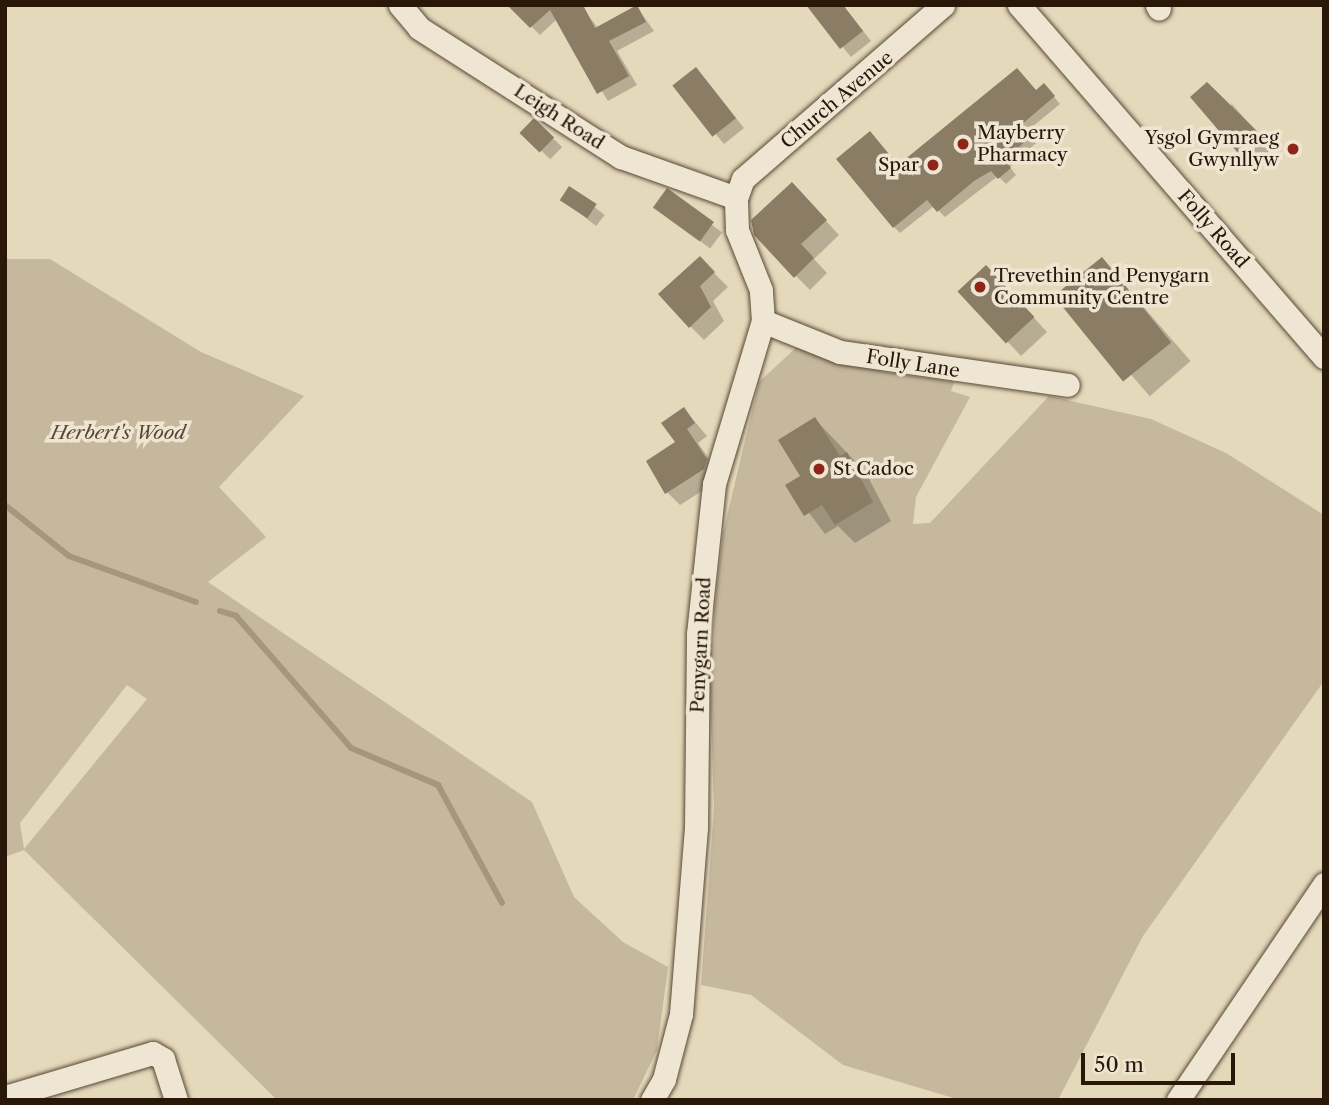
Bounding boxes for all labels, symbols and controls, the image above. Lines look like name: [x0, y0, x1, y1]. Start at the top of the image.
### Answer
street label: Church Avenue: [776, 46, 898, 154]
street label: Leigh Road: [510, 79, 608, 155]
place label: Mayberry Pharmacy: [977, 122, 1067, 166]
place label: Ysgol Gymraeg Gwynllyw: [1145, 127, 1279, 171]
marker: Mayberry Pharmacy: [955, 136, 971, 152]
marker: Ysgol Gymraeg Gwynllyw: [1285, 141, 1301, 157]
place label: Spar: [878, 154, 919, 176]
marker: Spar: [925, 157, 941, 173]
street label: Folly Road: [1173, 185, 1253, 273]
place label: Trevethin and Penygarn Community Centre: [994, 265, 1210, 309]
marker: Trevethin and Penygarn Community Centre: [972, 279, 988, 295]
street label: Folly Lane: [864, 345, 962, 383]
park label: Herbert's Wood: [50, 422, 186, 444]
place label: St Cadoc: [833, 458, 914, 480]
marker: St Cadoc: [811, 461, 827, 477]
street label: Penygarn Road: [686, 576, 716, 714]
scale bar: [1084, 1038, 1238, 1082]
text: 50 m: [1094, 1052, 1144, 1077]

